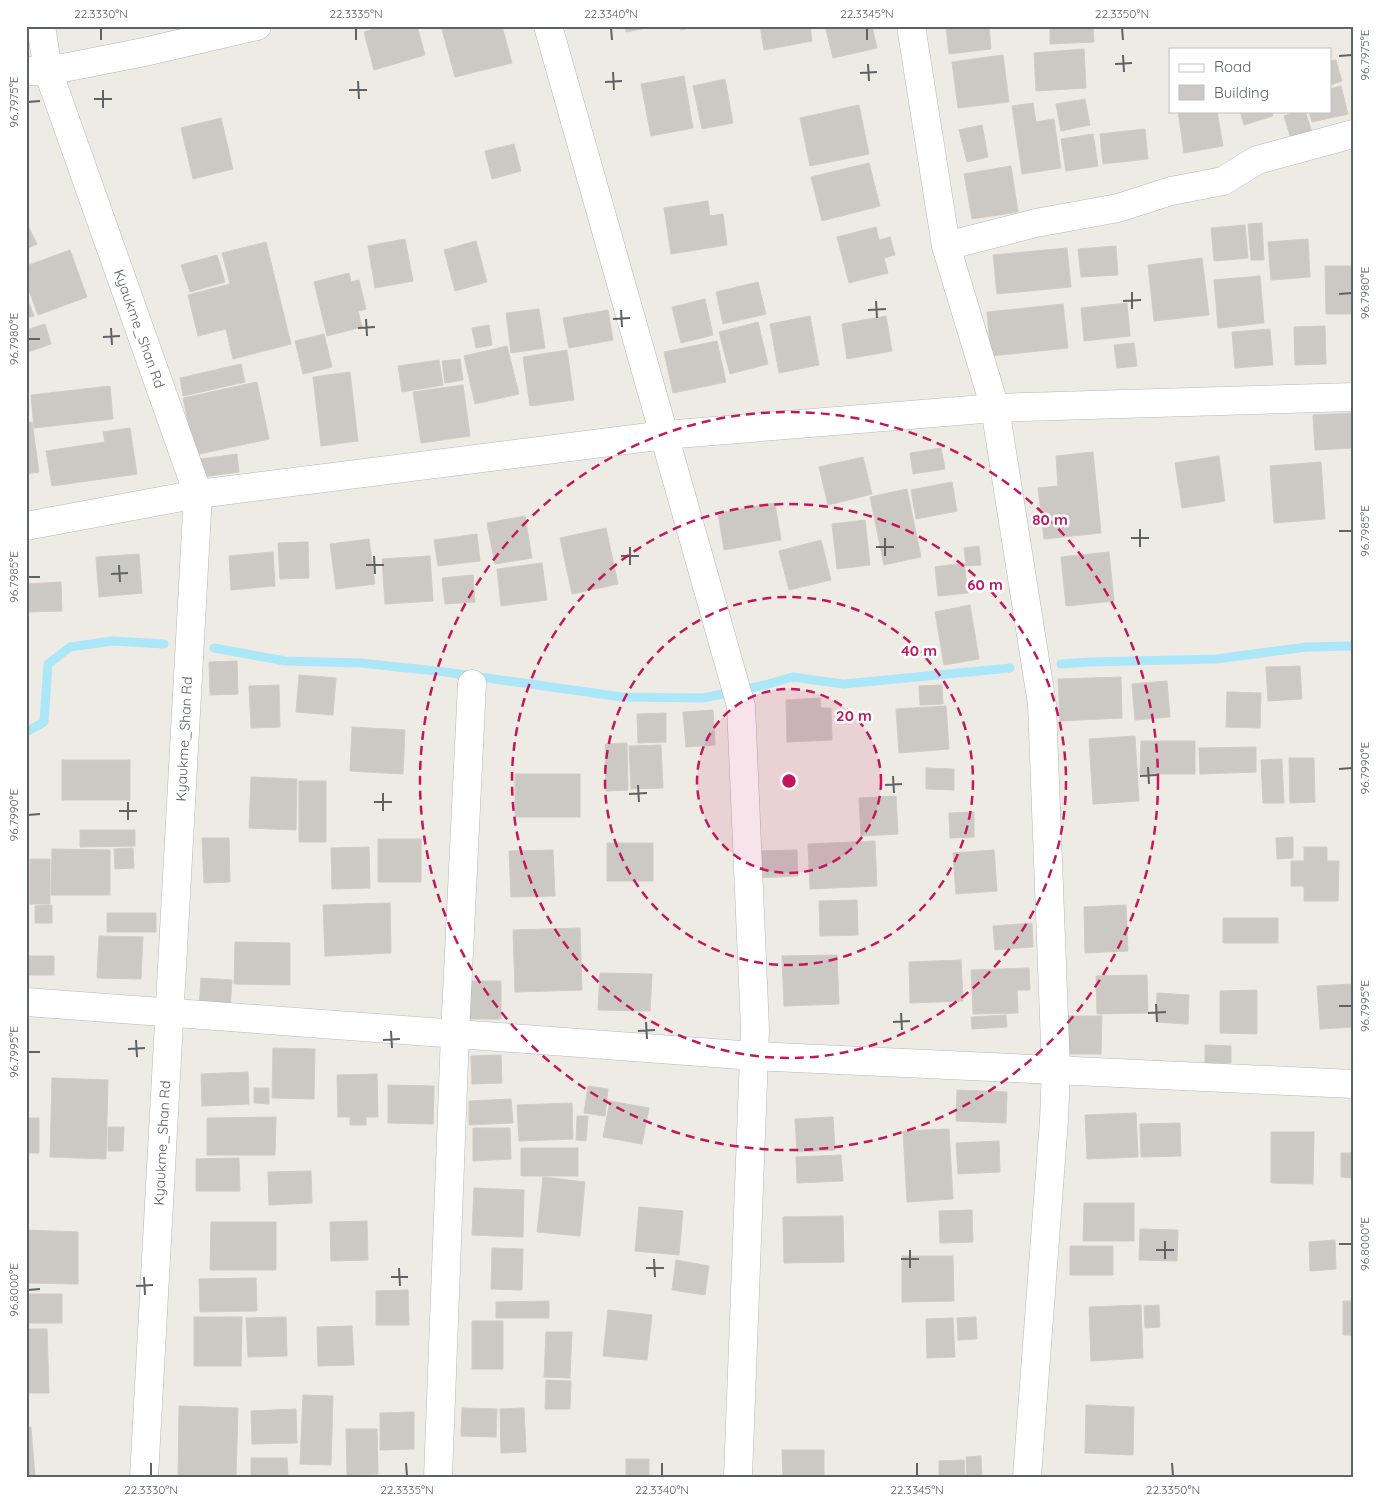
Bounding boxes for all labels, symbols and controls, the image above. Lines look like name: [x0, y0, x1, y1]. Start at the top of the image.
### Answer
text: 22.3330°N: [74, 6, 128, 21]
text: 22.3335°N: [329, 6, 383, 21]
text: 22.3340°N: [584, 6, 638, 21]
text: 22.3345°N: [840, 6, 894, 21]
text: 22.3350°N: [1095, 6, 1149, 21]
text: 96.7975°E: [1357, 29, 1372, 81]
legend: [1169, 48, 1332, 112]
text: Road: [1214, 57, 1251, 76]
text: 96.7975°E: [6, 76, 21, 128]
text: Building: [1214, 83, 1269, 102]
street label: Kyaukme_Shan Rd: [110, 267, 169, 391]
text: 96.7980°E: [1357, 267, 1372, 319]
text: 96.7980°E: [6, 313, 21, 365]
text: 96.7985°E: [1357, 505, 1372, 557]
text: 80 m: [1032, 510, 1068, 529]
text: 96.7985°E: [6, 551, 21, 603]
text: 60 m: [967, 575, 1003, 594]
text: 40 m: [901, 641, 937, 660]
street label: Kyaukme_Shan Rd: [172, 676, 196, 802]
text: 20 m: [836, 706, 872, 725]
text: 96.7990°E: [1357, 741, 1372, 794]
centre of rings: [780, 772, 798, 790]
text: 96.7990°E: [6, 788, 21, 841]
text: 96.7995°E: [1357, 980, 1372, 1032]
text: 96.7995°E: [6, 1026, 21, 1078]
street label: Kyaukme_Shan Rd: [150, 1080, 174, 1206]
text: 96.8000°E: [1357, 1217, 1372, 1271]
text: 96.8000°E: [6, 1263, 21, 1317]
text: 22.3330°N: [124, 1482, 178, 1497]
text: 22.3335°N: [380, 1482, 434, 1497]
text: 22.3340°N: [635, 1482, 689, 1497]
text: 22.3345°N: [890, 1482, 944, 1497]
text: 22.3350°N: [1146, 1482, 1200, 1497]

